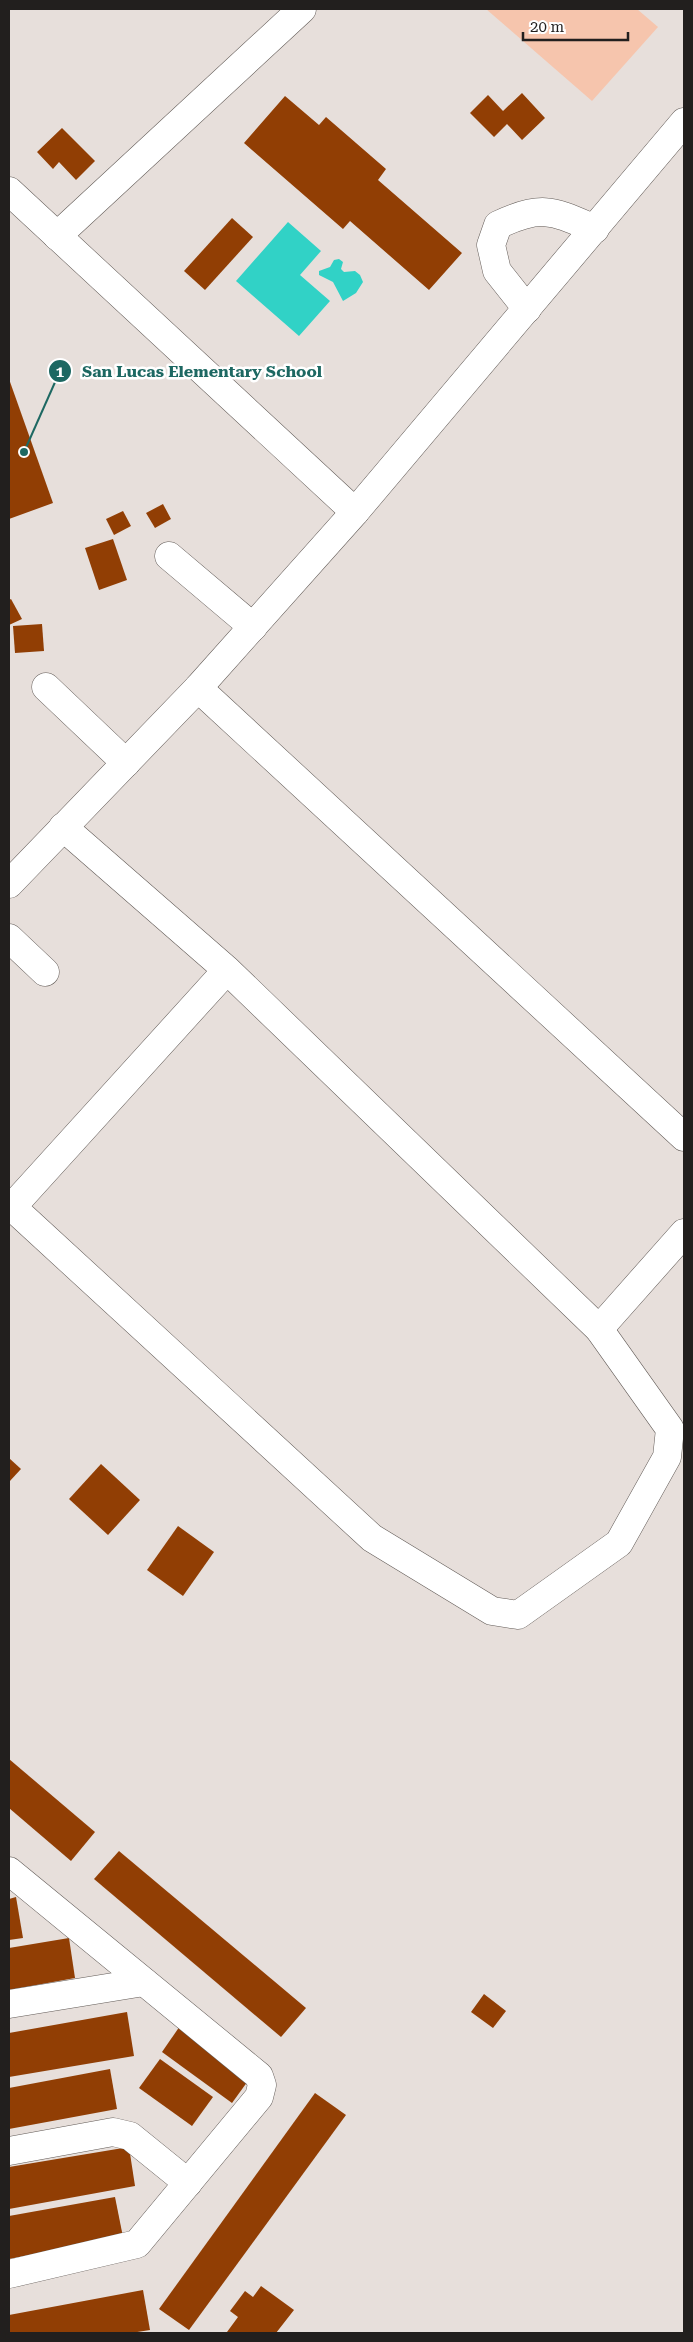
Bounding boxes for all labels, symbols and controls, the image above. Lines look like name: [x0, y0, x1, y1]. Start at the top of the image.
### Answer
scale bar: [523, 10, 628, 42]
text: 20 m: [530, 18, 565, 36]
callout: San Lucas Elementary School: [47, 356, 332, 387]
text: San Lucas Elementary School: [82, 362, 323, 381]
text: 1: [56, 363, 65, 381]

